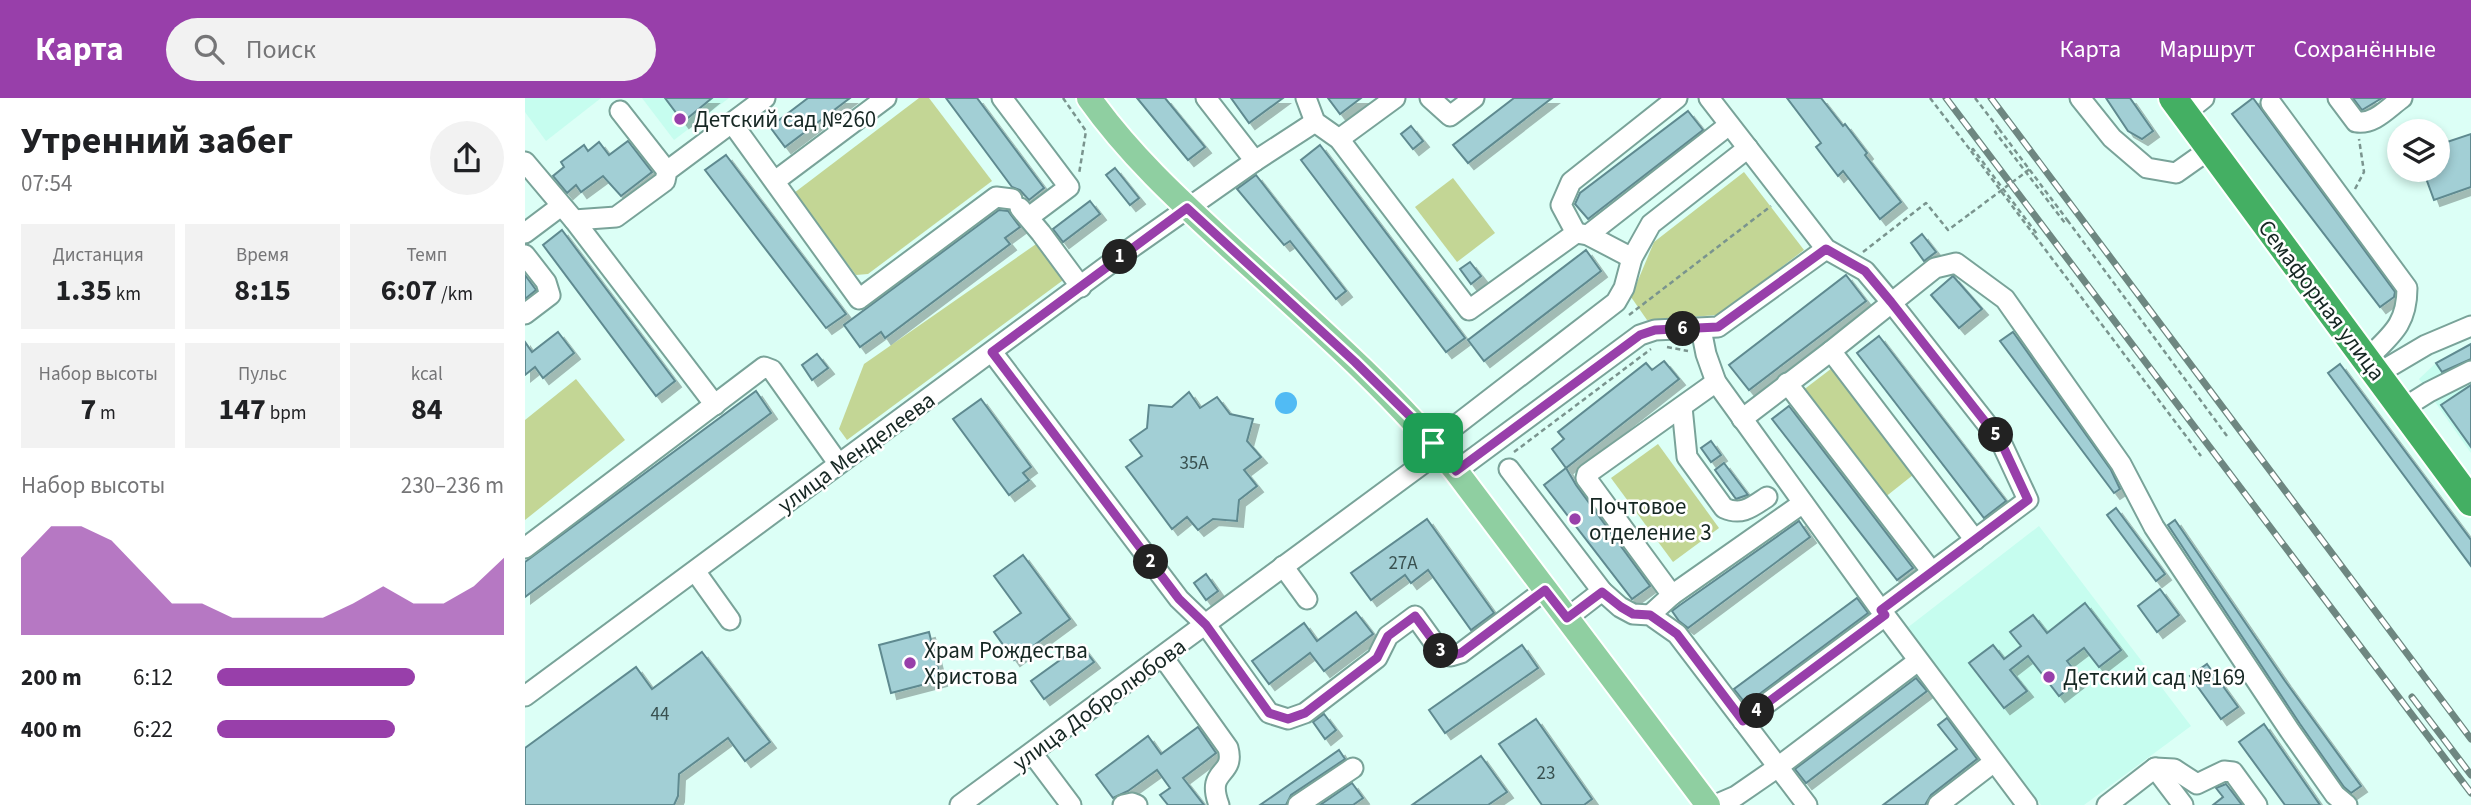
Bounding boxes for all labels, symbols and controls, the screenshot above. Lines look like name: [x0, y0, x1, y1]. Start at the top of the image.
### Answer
search box: [166, 18, 656, 81]
text: Карта: [35, 26, 124, 73]
icon: search: [190, 30, 228, 68]
text: Поиск: [246, 31, 316, 68]
text: Карта: [2060, 32, 2121, 67]
text: Маршрут: [2159, 32, 2255, 67]
text: Сохранённые: [2293, 32, 2436, 67]
place label: Детский сад №260: [694, 103, 876, 136]
marker: Детский сад №260: [672, 111, 688, 127]
text: Утренний забег: [21, 114, 293, 168]
map controls: [2387, 119, 2450, 182]
button: layers: [2387, 119, 2450, 182]
button: share: [430, 121, 504, 195]
text: 07:54: [21, 167, 72, 200]
street label: Семафорная улица: [2250, 213, 2393, 388]
pin: 1: [1103, 240, 1137, 274]
text: Дистанция: [53, 242, 144, 269]
text: Время: [236, 242, 289, 269]
text: Темп: [406, 242, 447, 269]
text: 1: [1114, 243, 1125, 270]
text: 1.35: [55, 269, 112, 312]
text: 8:15: [234, 269, 291, 312]
text: 6:07: [381, 269, 437, 312]
text: km: [112, 281, 141, 308]
text: /km: [437, 281, 473, 308]
pin: 6: [1665, 312, 1701, 346]
text: 6: [1677, 315, 1688, 342]
text: Набор высоты: [39, 361, 158, 388]
text: Пульс: [238, 361, 287, 388]
text: kcal: [411, 361, 443, 388]
street label: улица Менделеева: [771, 384, 942, 521]
text: 7: [80, 388, 96, 431]
text: 147: [218, 388, 266, 431]
text: 84: [411, 388, 443, 431]
text: m: [96, 400, 116, 427]
text: bpm: [266, 400, 307, 427]
pin: [1403, 413, 1463, 473]
pin: 5: [1979, 418, 2013, 452]
text: 5: [1990, 421, 2001, 448]
icon: arrive: [1414, 424, 1452, 462]
house number: 35А: [1179, 450, 1209, 477]
text: Набор высоты: [21, 469, 165, 502]
text: 230–236 m: [401, 469, 504, 502]
place label: Почтовое отделение 3: [1589, 490, 1712, 549]
marker: Почтовое отделение 3: [1567, 511, 1583, 527]
pin: 2: [1133, 545, 1169, 580]
text: 2: [1145, 548, 1156, 575]
house number: 27А: [1388, 550, 1418, 577]
street label: улица Добролюбова: [1006, 630, 1193, 779]
place label: Храм Рождества Христова: [924, 634, 1088, 693]
pin: 3: [1423, 634, 1459, 668]
text: 3: [1435, 637, 1446, 664]
marker: Храм Рождества Христова: [902, 655, 918, 671]
text: 200 m: [21, 661, 82, 694]
text: 6:12: [133, 661, 173, 694]
place label: Детский сад №169: [2063, 661, 2245, 694]
marker: Детский сад №169: [2041, 669, 2057, 685]
pin: 4: [1739, 694, 1775, 728]
text: 4: [1751, 697, 1762, 724]
house number: 44: [651, 701, 669, 728]
text: 400 m: [21, 713, 82, 746]
text: 6:22: [133, 713, 173, 746]
house number: 23: [1537, 760, 1555, 787]

